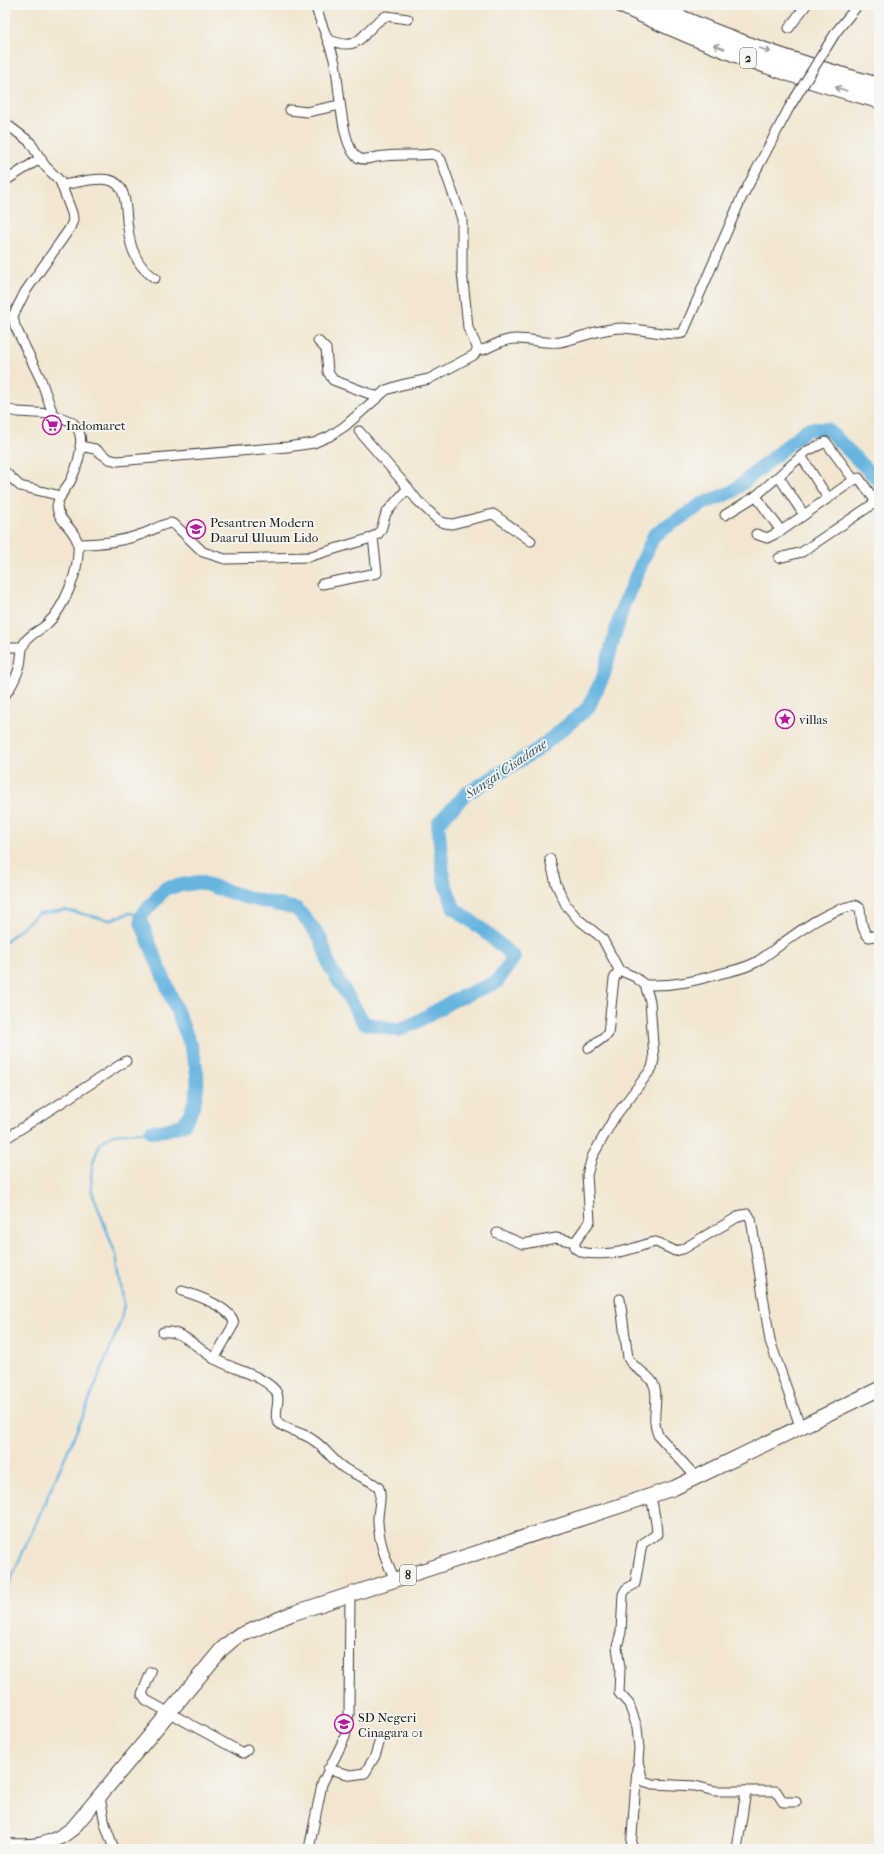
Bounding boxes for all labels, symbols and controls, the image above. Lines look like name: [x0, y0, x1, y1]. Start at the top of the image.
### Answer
one-way arrow: [713, 42, 725, 50]
one-way arrow: [759, 47, 771, 55]
road number: 2: [740, 48, 756, 68]
one-way arrow: [835, 85, 848, 92]
supermarket icon: Indomaret: [41, 414, 63, 436]
place label: Indomaret: [66, 418, 126, 433]
place label: Pesantren Modern Daarul Uluum Lido: [210, 515, 319, 545]
school or university icon: Pesantren Modern Daarul Uluum Lido: [185, 518, 207, 540]
place icon: villas: [774, 708, 796, 730]
place label: villas: [799, 712, 828, 727]
water label: Sungai Cisadane: [461, 735, 550, 803]
road number: 8: [400, 1565, 416, 1585]
place label: SD Negeri Cinagara 01: [358, 1710, 423, 1740]
school or university icon: SD Negeri Cinagara 01: [333, 1713, 355, 1735]

